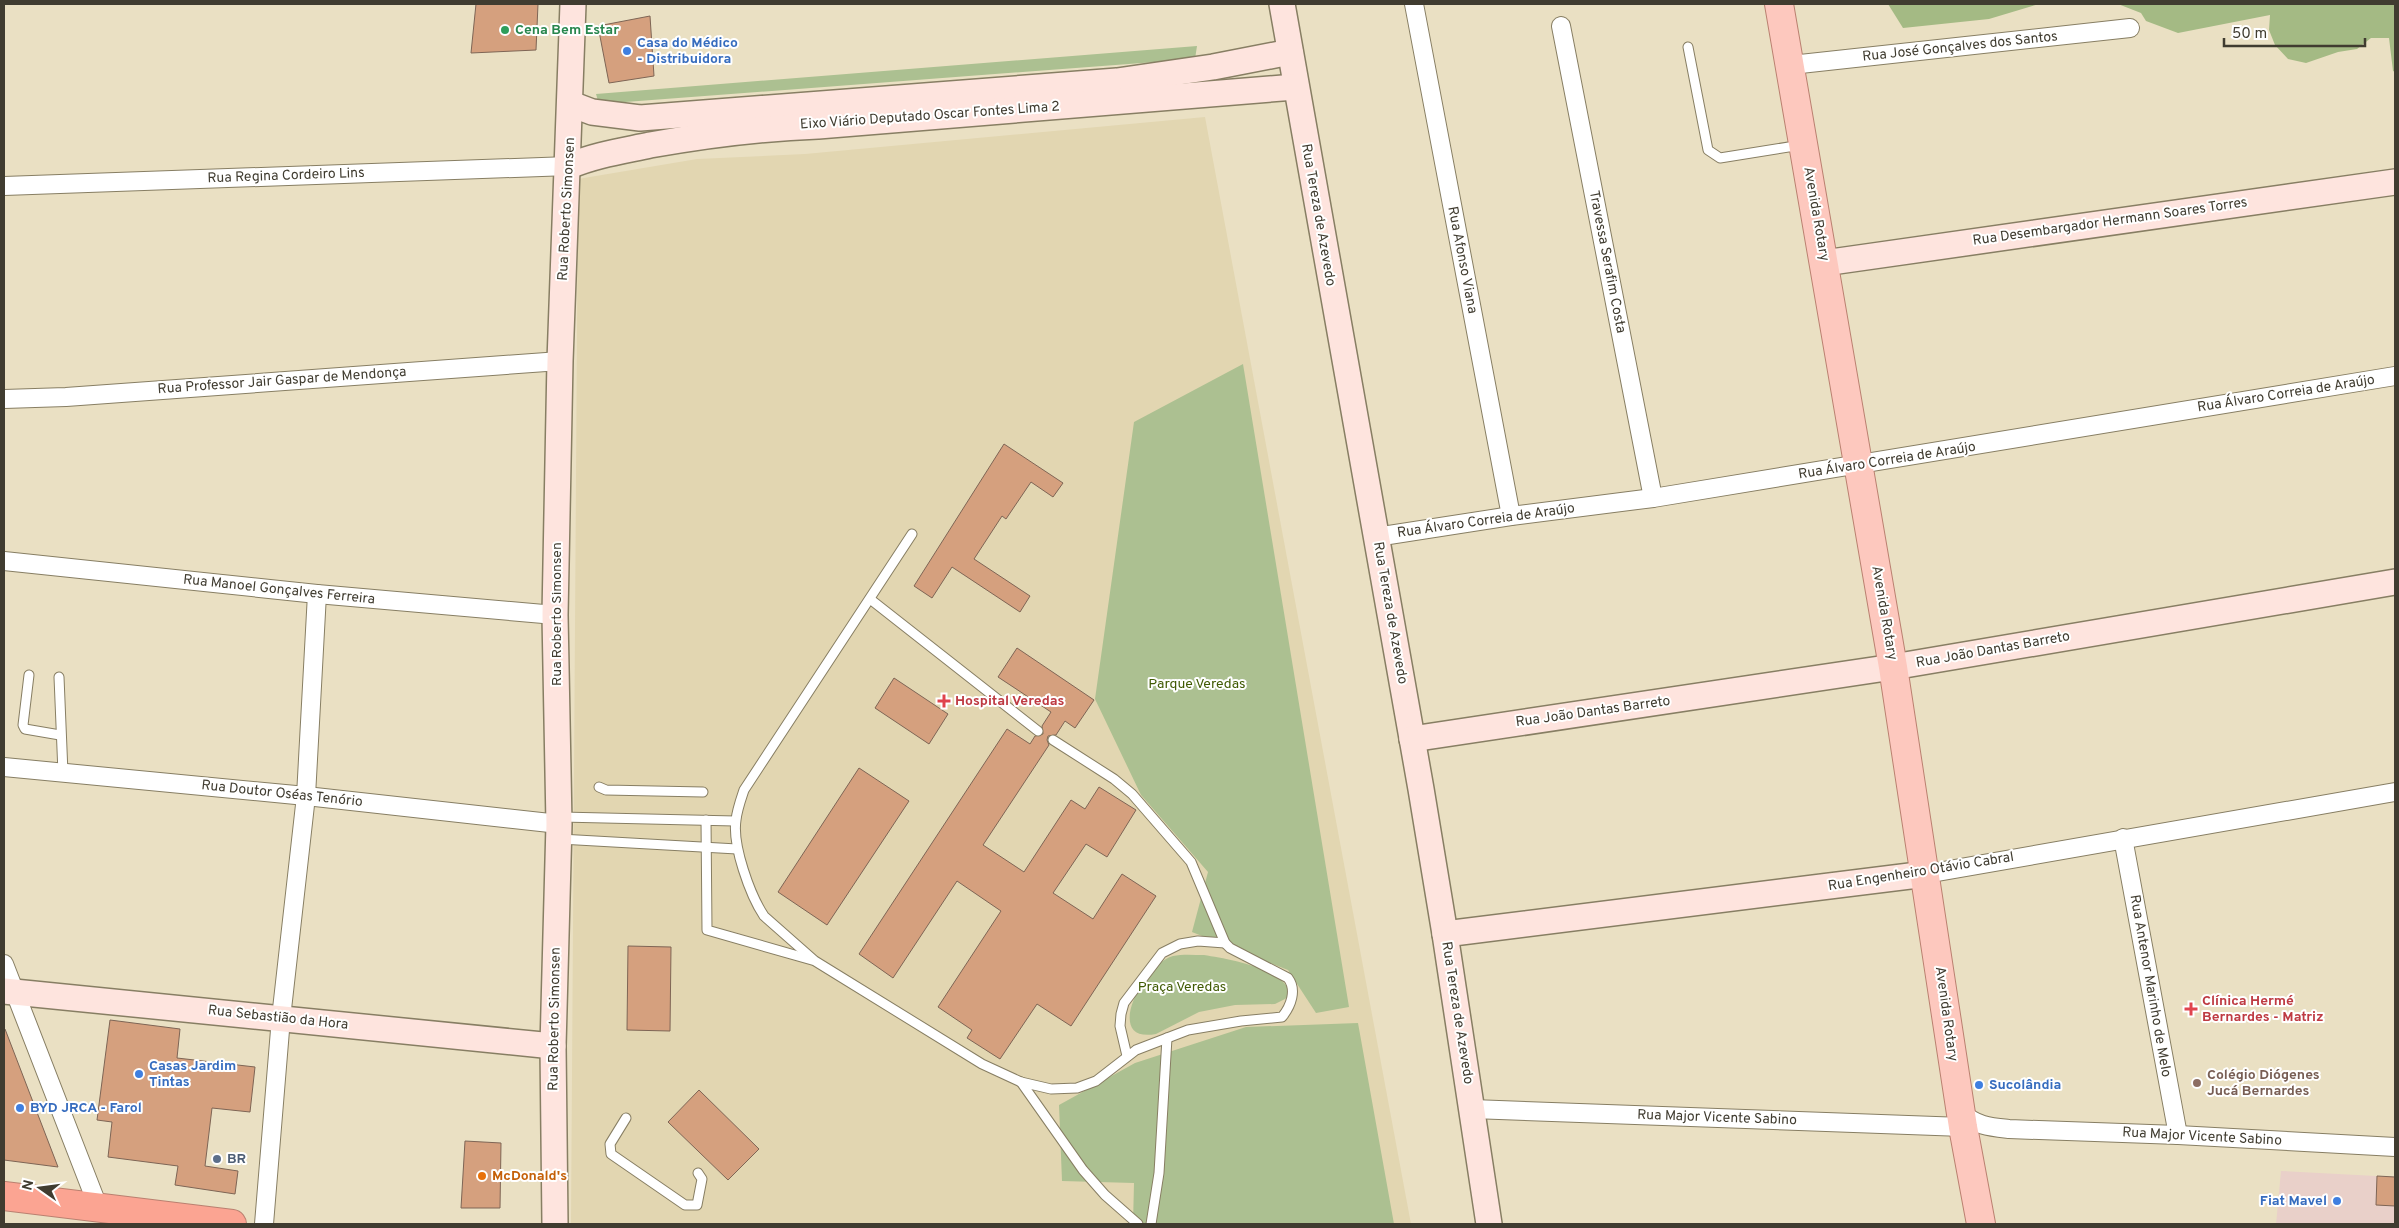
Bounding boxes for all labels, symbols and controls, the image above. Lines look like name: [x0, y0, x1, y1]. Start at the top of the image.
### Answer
scale bar: [2224, 15, 2365, 47]
place label: Cena Bem Estar: [515, 22, 619, 39]
marker: Cena Bem Estar: [499, 24, 511, 36]
text: 50 m: [2232, 25, 2267, 44]
street label: Rua José Gonçalves dos Santos: [1861, 28, 2059, 66]
place label: Casa do Médico - Distribuidora: [637, 35, 738, 68]
marker: Casa do Médico - Distribuidora: [621, 45, 633, 57]
street label: Eixo Viário Deputado Oscar Fontes Lima 2: [799, 98, 1061, 134]
street label: Rua Roberto Simonsen: [555, 137, 579, 281]
street label: Rua Tereza de Azevedo: [1297, 142, 1339, 288]
street label: Rua Regina Cordeiro Lins: [207, 165, 365, 187]
street label: Avenida Rotary: [1799, 165, 1833, 263]
street label: Travessa Serafim Costa: [1585, 189, 1629, 335]
street label: Rua Desembargador Hermann Soares Torres: [1972, 194, 2248, 250]
street label: Rua Afonso Viana: [1443, 205, 1481, 315]
street label: Rua Professor Jair Gaspar de Mendonça: [157, 364, 407, 398]
street label: Rua Álvaro Correia de Araújo: [2196, 371, 2376, 416]
street label: Rua Álvaro Correia de Araújo: [1797, 438, 1977, 483]
street label: Rua Álvaro Correia de Araújo: [1396, 499, 1576, 542]
street label: Rua Tereza de Azevedo: [1369, 540, 1411, 686]
street label: Rua Roberto Simonsen: [549, 542, 566, 686]
street label: Avenida Rotary: [1867, 564, 1901, 662]
street label: Rua Manoel Gonçalves Ferreira: [182, 571, 376, 609]
street label: Rua João Dantas Barreto: [1915, 628, 2072, 672]
park label: Parque Veredas: [1148, 676, 1246, 693]
place label: Hospital Veredas: [955, 693, 1065, 710]
street label: Rua João Dantas Barreto: [1514, 693, 1672, 731]
marker: Hospital Veredas: [937, 694, 951, 708]
street label: Rua Doutor Oséas Tenório: [200, 777, 364, 811]
street label: Rua Engenheiro Otávio Cabral: [1827, 849, 2015, 895]
street label: Rua Antenor Marinho de Melo: [2126, 893, 2174, 1079]
street label: Rua Tereza de Azevedo: [1437, 940, 1477, 1086]
street label: Rua Roberto Simonsen: [545, 947, 565, 1091]
street label: Avenida Rotary: [1931, 965, 1961, 1063]
park label: Praça Veredas: [1138, 979, 1226, 996]
place label: Clínica Hermé Bernardes - Matriz: [2202, 993, 2324, 1026]
street label: Rua Sebastião da Hora: [207, 1002, 349, 1034]
marker: Clínica Hermé Bernardes - Matriz: [2184, 1002, 2198, 1016]
place label: Casas Jardim Tintas: [149, 1058, 236, 1091]
place label: Colégio Diógenes Jucá Bernardes: [2207, 1067, 2320, 1100]
marker: Casas Jardim Tintas: [133, 1068, 145, 1080]
place label: Sucolândia: [1989, 1077, 2061, 1094]
marker: Colégio Diógenes Jucá Bernardes: [2191, 1077, 2203, 1089]
marker: Sucolândia: [1973, 1079, 1985, 1091]
place label: BYD JRCA - Farol: [30, 1100, 142, 1117]
marker: BYD JRCA - Farol: [14, 1102, 26, 1114]
street label: Rua Major Vicente Sabino: [1637, 1107, 1797, 1129]
street label: Rua Major Vicente Sabino: [2122, 1124, 2283, 1150]
place label: BR: [227, 1151, 246, 1168]
marker: BR: [211, 1153, 223, 1165]
north arrow: [15, 1163, 65, 1213]
place label: McDonald's: [492, 1168, 567, 1185]
marker: McDonald's: [476, 1170, 488, 1182]
text: N: [19, 1178, 38, 1192]
place label: Fiat Mavel: [2260, 1193, 2327, 1210]
marker: Fiat Mavel: [2331, 1195, 2343, 1207]

